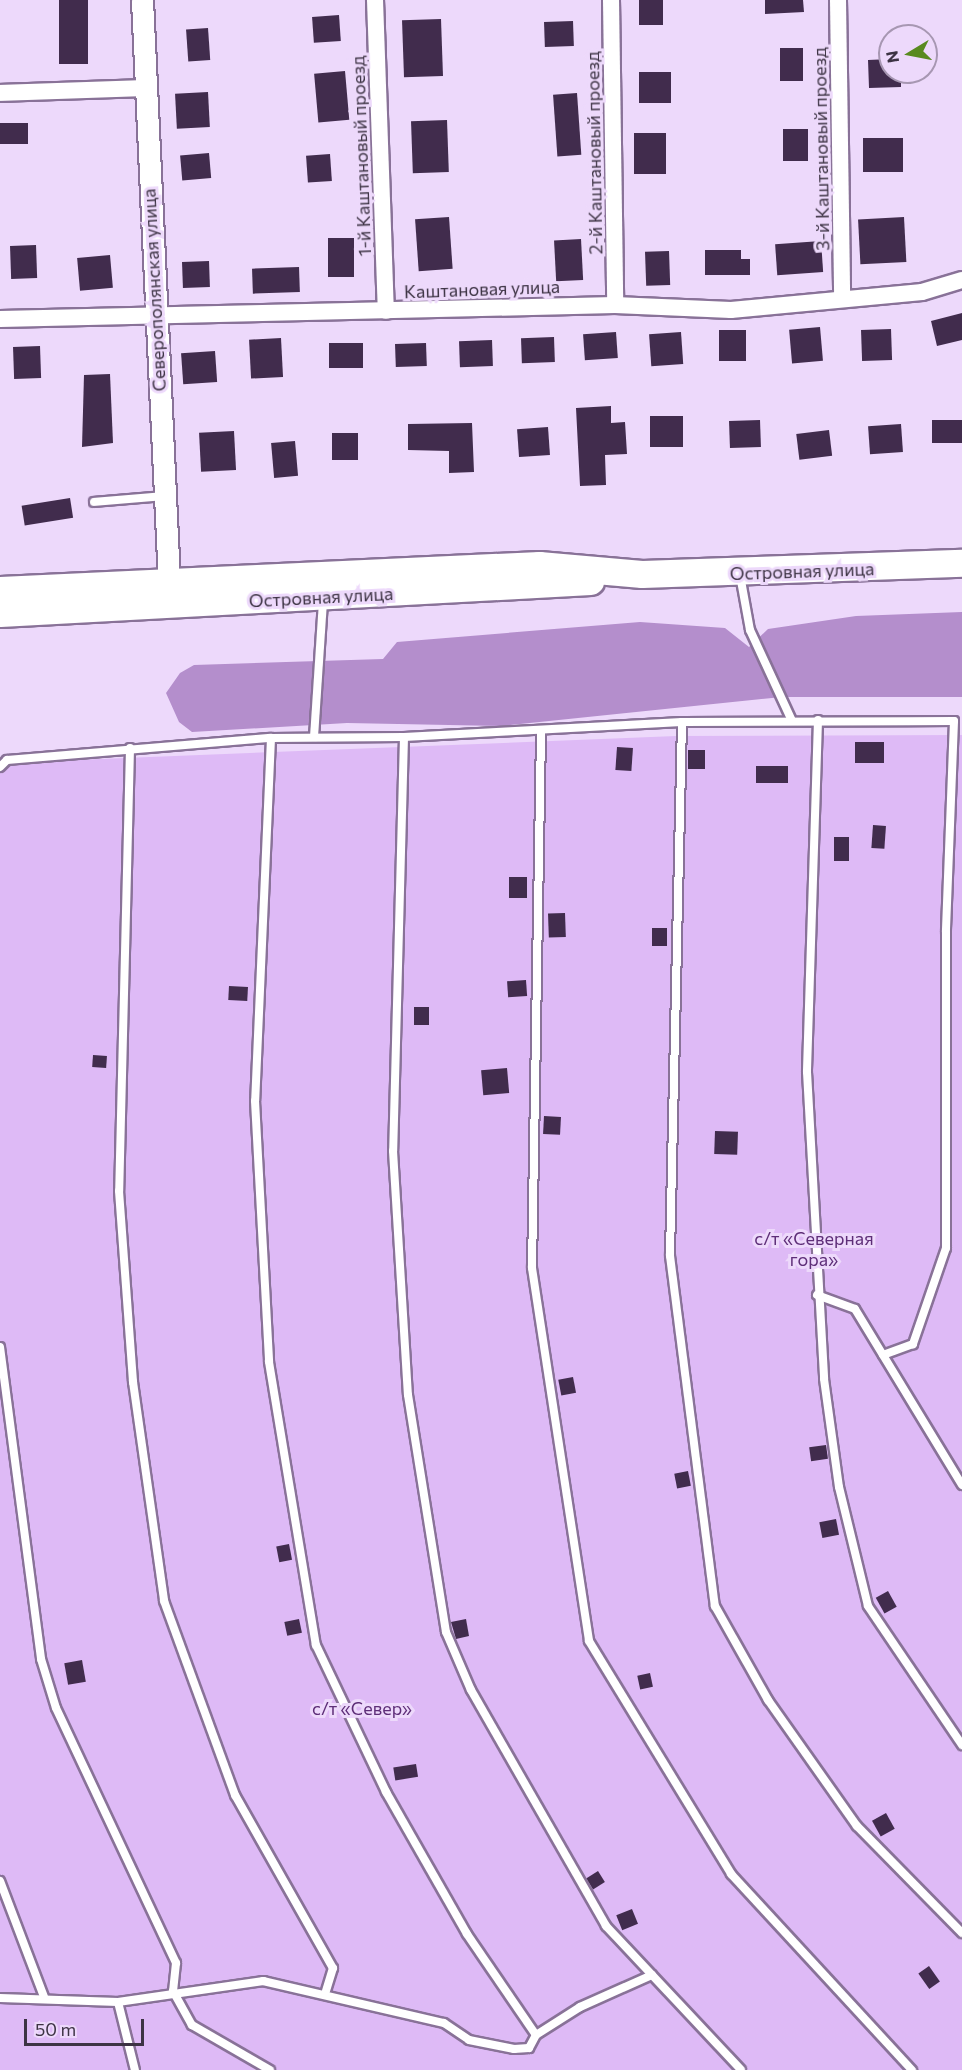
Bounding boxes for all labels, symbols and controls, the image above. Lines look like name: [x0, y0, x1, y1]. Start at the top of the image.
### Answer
north arrow: [878, 24, 938, 84]
street label: 3-й Каштановый проезд: [808, 47, 834, 251]
text: N: [881, 49, 902, 64]
street label: 2-й Каштановый проезд: [581, 51, 607, 255]
street label: 1-й Каштановый проезд: [347, 55, 375, 257]
street label: Северополянская улица: [138, 188, 170, 392]
street label: Каштановая улица: [404, 275, 560, 303]
street label: Островная улица: [729, 558, 875, 584]
street label: Островная улица: [248, 582, 394, 612]
park label: с/т «Северная гора»: [754, 1228, 874, 1270]
park label: с/т «Север»: [312, 1697, 412, 1719]
scale bar: [27, 2007, 147, 2045]
text: 50 m: [35, 2018, 76, 2040]

